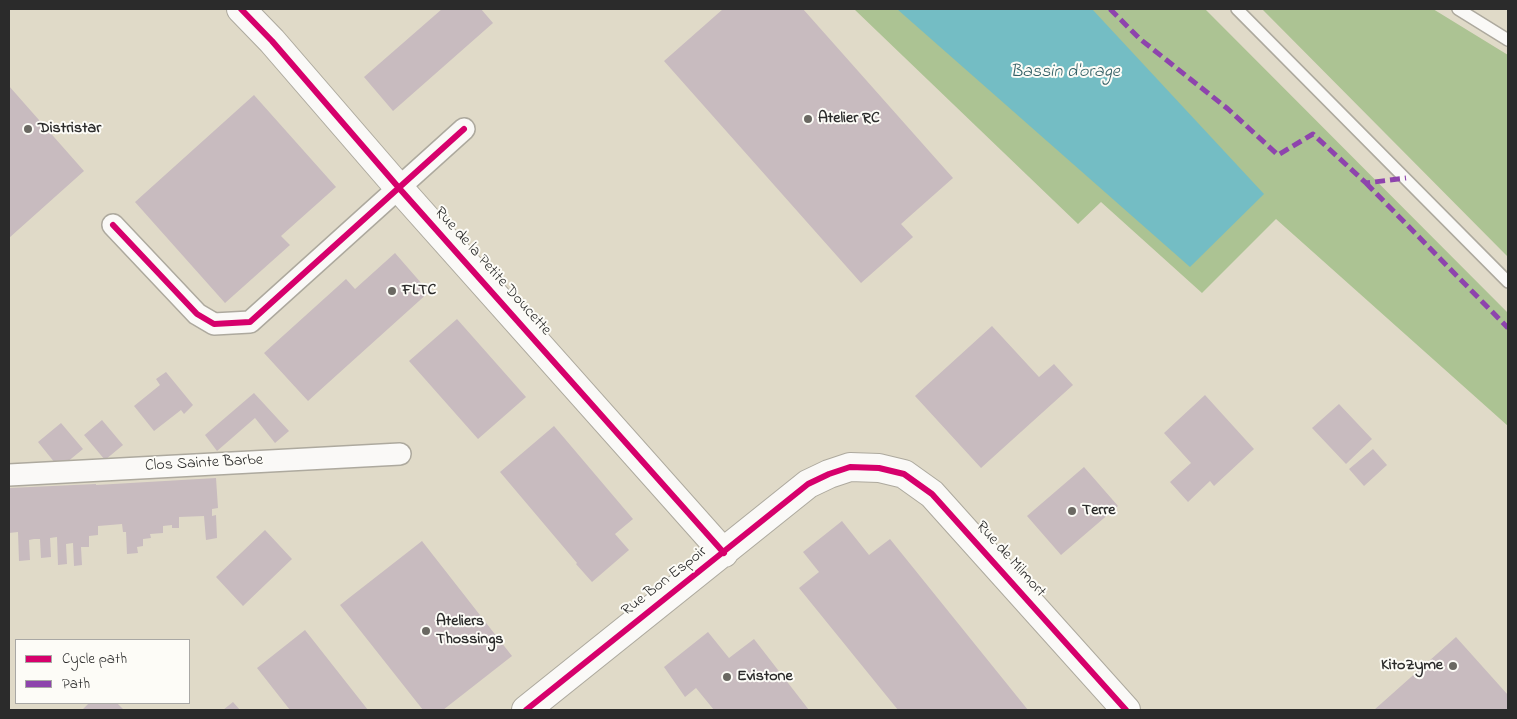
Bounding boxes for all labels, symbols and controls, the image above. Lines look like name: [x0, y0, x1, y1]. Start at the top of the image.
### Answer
water label: Bassin d'orage: [1010, 62, 1120, 84]
place label: Atelier RC: [818, 109, 880, 129]
marker: Atelier RC: [802, 113, 814, 125]
place label: Distristar: [38, 119, 101, 139]
marker: Distristar: [22, 123, 34, 135]
street label: Rue de la Petite Doucette: [429, 204, 555, 340]
place label: FLTC: [402, 281, 436, 301]
marker: FLTC: [386, 285, 398, 297]
street label: Clos Sainte Barbe: [145, 451, 263, 477]
place label: Terre: [1082, 501, 1115, 521]
marker: Terre: [1066, 505, 1078, 517]
street label: Rue de Milmort: [971, 518, 1049, 602]
street label: Rue Bon Espoir: [619, 543, 711, 621]
place label: Ateliers Thossings: [436, 612, 503, 650]
marker: Ateliers Thossings: [420, 625, 432, 637]
legend: [15, 639, 190, 704]
text: Cycle path: [62, 648, 127, 670]
place label: KitoZyme: [1381, 656, 1443, 676]
marker: KitoZyme: [1447, 660, 1459, 672]
place label: Evistone: [737, 667, 793, 687]
marker: Evistone: [721, 671, 733, 683]
text: Path: [62, 673, 90, 695]

